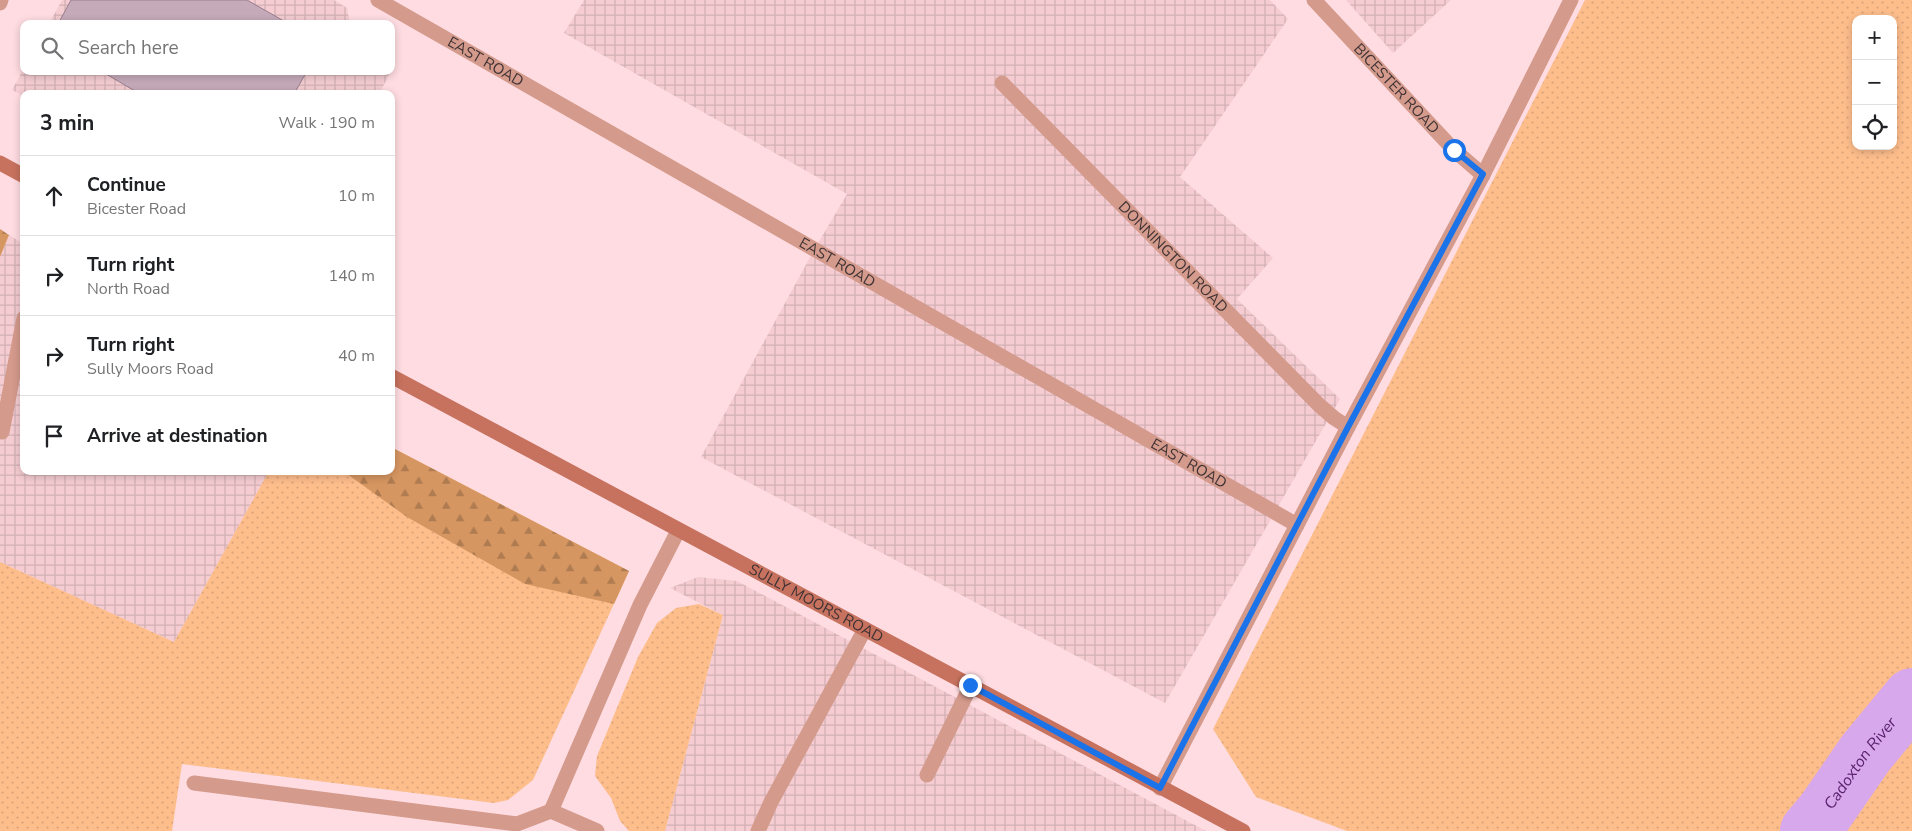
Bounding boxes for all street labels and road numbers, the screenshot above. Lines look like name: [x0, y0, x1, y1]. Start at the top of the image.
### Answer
street label: EAST ROAD: [444, 32, 527, 91]
street label: BICESTER ROAD: [1349, 39, 1444, 138]
street label: DONNINGTON ROAD: [1114, 197, 1232, 317]
street label: EAST ROAD: [796, 233, 879, 292]
street label: EAST ROAD: [1147, 434, 1231, 493]
street label: SULLY MOORS ROAD: [745, 559, 887, 647]

